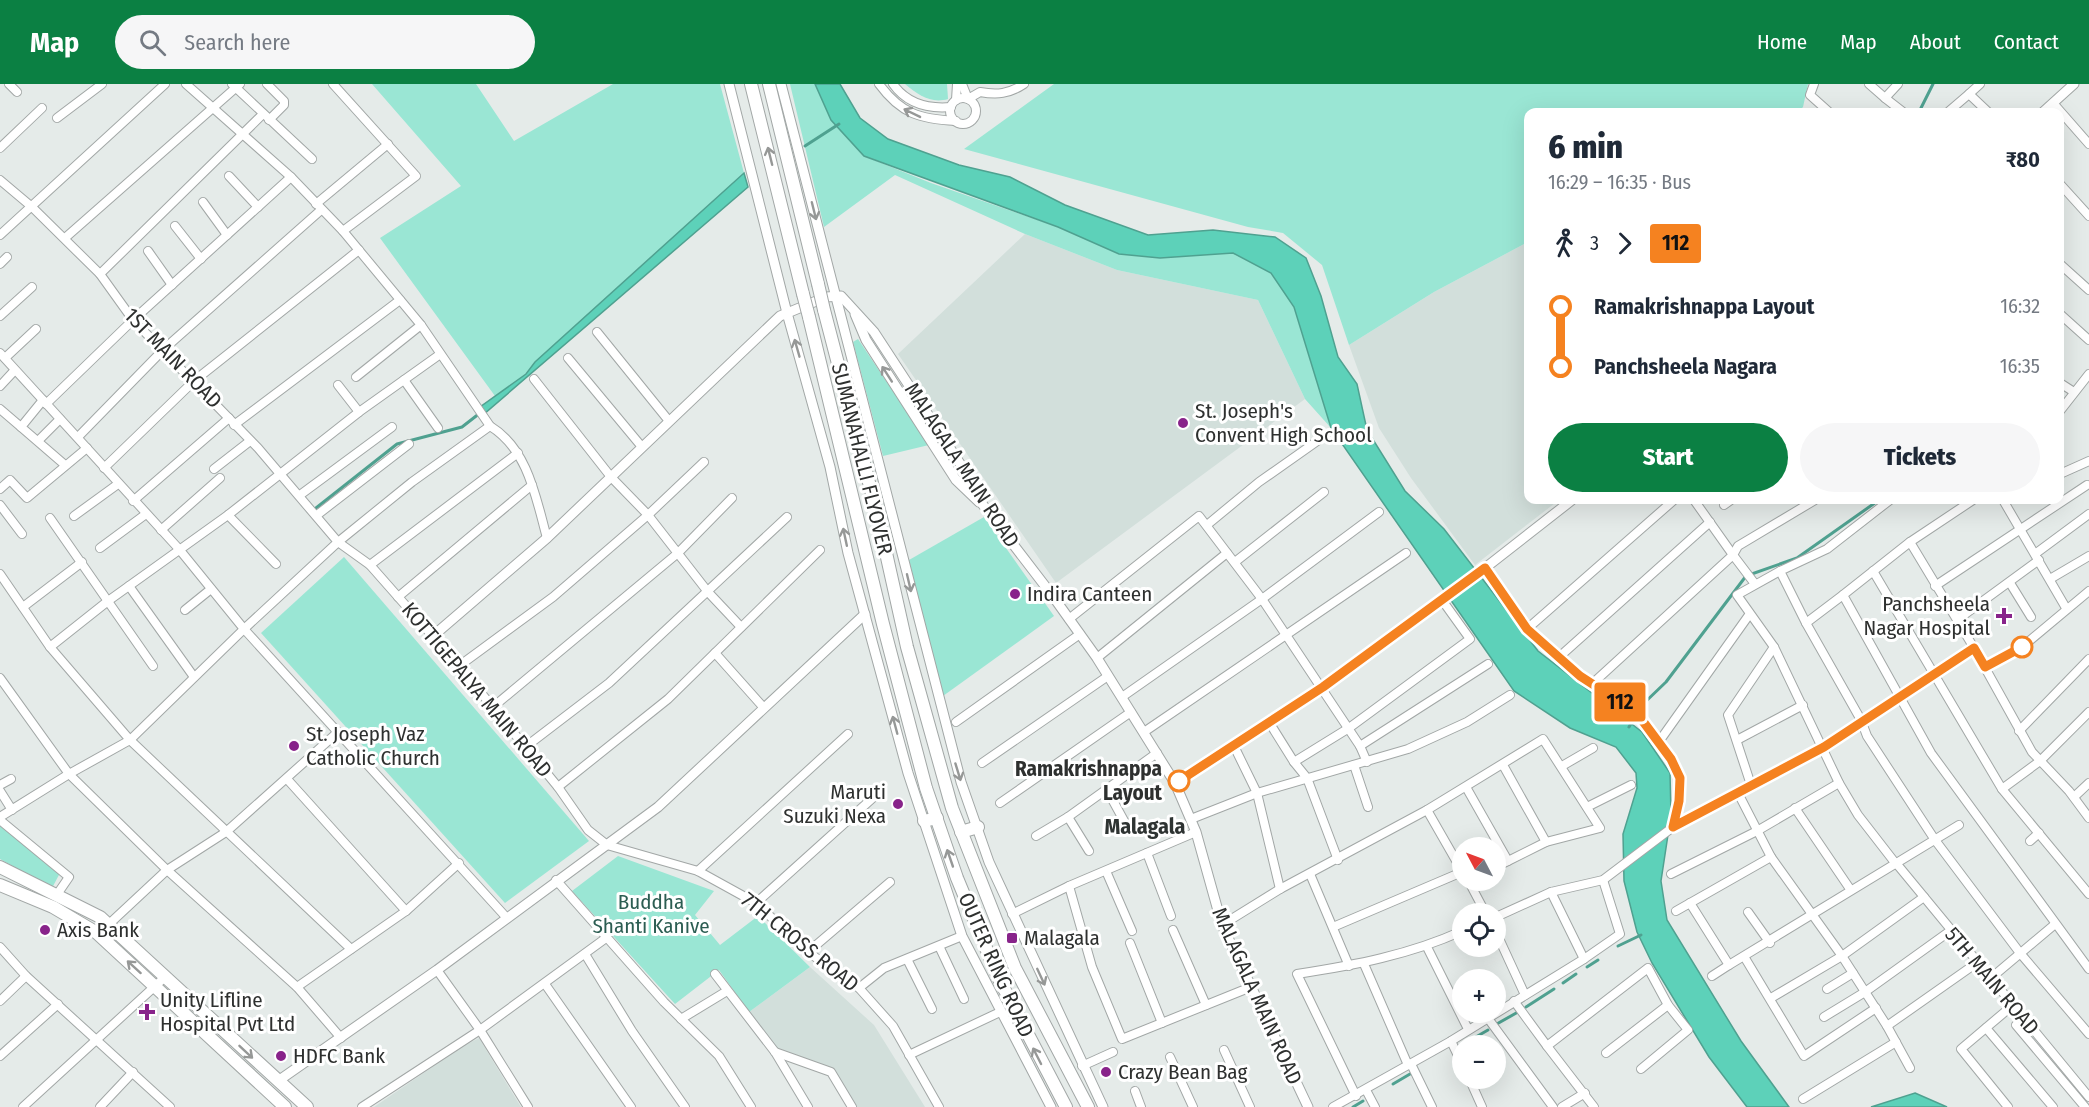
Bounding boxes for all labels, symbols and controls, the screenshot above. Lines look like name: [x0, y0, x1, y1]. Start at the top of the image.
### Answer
search box: [115, 15, 535, 69]
text: Map: [30, 26, 79, 59]
icon: search: [136, 26, 169, 59]
text: Search here: [184, 29, 290, 56]
text: Home: [1757, 29, 1807, 55]
text: Map: [1840, 29, 1877, 55]
text: About: [1910, 29, 1961, 55]
text: Contact: [1994, 29, 2059, 55]
one-way arrow: [904, 107, 922, 119]
text: 6 min: [1548, 127, 1623, 167]
text: ₹80: [2006, 146, 2040, 173]
one-way arrow: [763, 147, 775, 166]
text: 16:29 – 16:35 · Bus: [1548, 170, 1691, 194]
one-way arrow: [808, 201, 820, 220]
icon: walk: [1548, 227, 1581, 260]
icon: forward: [1608, 227, 1641, 260]
text: 112: [1662, 230, 1689, 256]
text: 3: [1590, 231, 1599, 255]
text: Ramakrishnappa Layout: [1594, 293, 1815, 320]
text: 16:32: [2000, 294, 2040, 318]
street label: 1ST MAIN ROAD: [119, 302, 227, 414]
one-way arrow: [791, 339, 802, 358]
text: Panchsheela Nagara: [1594, 353, 1777, 380]
text: 16:35: [2000, 354, 2040, 378]
street label: SUMANAHALLI FLYOVER: [826, 360, 899, 558]
one-way arrow: [881, 365, 894, 382]
street label: MALAGALA MAIN ROAD: [899, 378, 1025, 552]
place label: St. Joseph's Convent High School: [1195, 398, 1372, 448]
marker: St. Joseph's Convent High School: [1176, 416, 1190, 430]
button: Start: [1548, 423, 1788, 492]
button: Tickets: [1800, 423, 2040, 492]
one-way arrow: [839, 528, 850, 547]
one-way arrow: [903, 573, 915, 592]
place label: Indira Canteen: [1027, 581, 1152, 607]
marker: Indira Canteen: [1008, 587, 1022, 601]
place label: Panchsheela Nagar Hospital: [1864, 591, 1990, 641]
street label: KOTTIGEPALYA MAIN ROAD: [396, 597, 558, 783]
marker: Panchsheela Nagar Hospital: [1995, 607, 2013, 625]
unlabelled marker: [2011, 636, 2033, 658]
line badge: 112: [1586, 682, 1654, 722]
text: 112: [1606, 689, 1634, 715]
one-way arrow: [888, 716, 900, 735]
place label: St. Joseph Vaz Catholic Church: [306, 721, 440, 771]
marker: St. Joseph Vaz Catholic Church: [287, 739, 301, 753]
place label: Ramakrishnappa Layout: [1015, 756, 1163, 806]
one-way arrow: [953, 762, 964, 781]
marker: Ramakrishnappa Layout: [1168, 770, 1190, 792]
place label: Maruti Suzuki Nexa: [783, 779, 886, 829]
marker: Maruti Suzuki Nexa: [891, 797, 905, 811]
district label: Malagala: [1104, 813, 1186, 840]
north arrow: [1452, 837, 1506, 891]
map controls: [1452, 837, 1506, 1089]
one-way arrow: [944, 849, 955, 868]
street label: 7TH CROSS ROAD: [736, 887, 864, 997]
park label: Buddha Shanti Kanive: [592, 889, 710, 939]
street label: OUTER RING ROAD: [952, 889, 1040, 1041]
street label: MALAGALA MAIN ROAD: [1206, 903, 1308, 1089]
button: locate: [1452, 903, 1506, 957]
place label: Axis Bank: [57, 917, 139, 943]
street label: 5TH MAIN ROAD: [1939, 922, 2045, 1040]
marker: Axis Bank: [38, 923, 52, 937]
place label: Malagala: [1024, 925, 1100, 951]
marker: Malagala: [1005, 931, 1019, 945]
one-way arrow: [127, 960, 142, 974]
one-way arrow: [1037, 968, 1048, 986]
button: +: [1452, 969, 1506, 1023]
place label: Unity Lifline Hospital Pvt Ltd: [160, 987, 295, 1037]
marker: Unity Lifline Hospital Pvt Ltd: [138, 1003, 156, 1021]
button: −: [1452, 1035, 1506, 1089]
place label: HDFC Bank: [293, 1043, 385, 1069]
one-way arrow: [238, 1045, 253, 1059]
one-way arrow: [1031, 1047, 1043, 1065]
marker: HDFC Bank: [274, 1049, 288, 1063]
place label: Crazy Bean Bag: [1118, 1059, 1247, 1085]
marker: Crazy Bean Bag: [1099, 1065, 1113, 1079]

